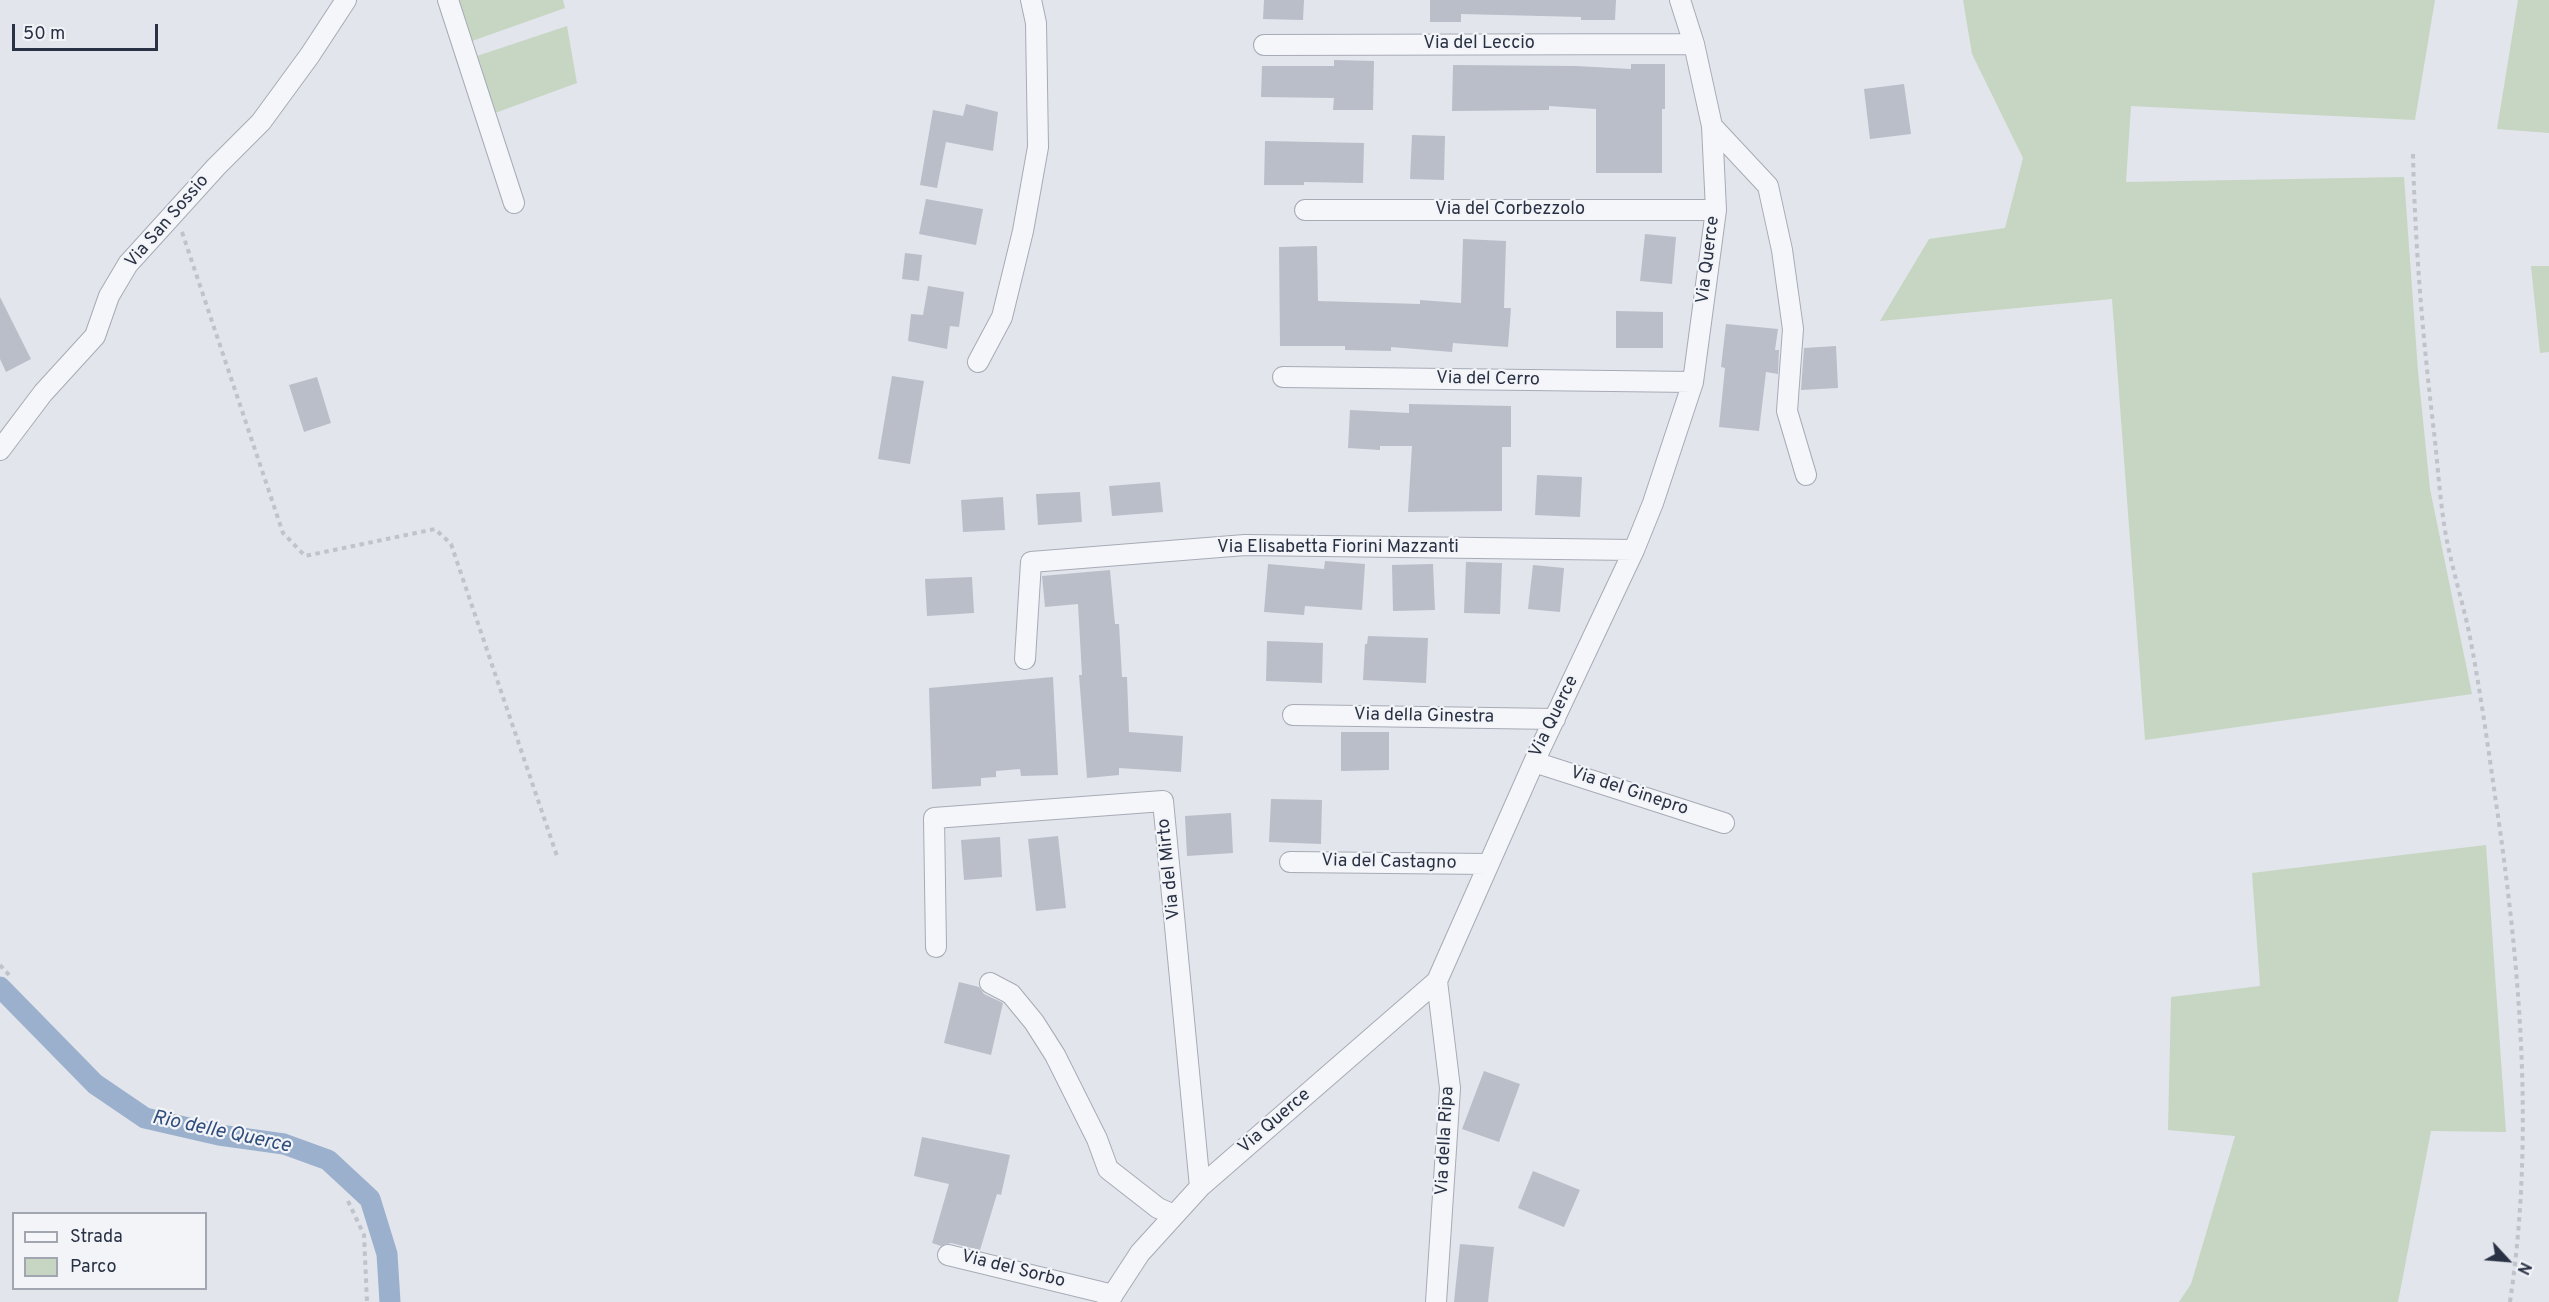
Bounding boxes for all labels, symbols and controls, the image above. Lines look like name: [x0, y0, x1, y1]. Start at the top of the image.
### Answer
scale bar: [15, 12, 160, 50]
text: 50 m: [23, 23, 65, 46]
street label: Via del Leccio: [1423, 33, 1535, 55]
street label: Via San Sossio: [122, 171, 214, 273]
street label: Via del Corbezzolo: [1435, 199, 1585, 221]
street label: Via Querce: [1693, 215, 1725, 305]
street label: Via del Cerro: [1436, 368, 1540, 392]
street label: Via Elisabetta Fiorini Mazzanti: [1217, 537, 1459, 559]
street label: Via Querce: [1526, 673, 1584, 761]
street label: Via della Ginestra: [1354, 705, 1494, 729]
street label: Via del Ginepro: [1567, 763, 1691, 821]
street label: Via del Mirto: [1154, 817, 1186, 921]
street label: Via del Castagno: [1321, 851, 1457, 875]
street label: Via Querce: [1235, 1085, 1315, 1159]
street label: Via della Ripa: [1432, 1086, 1460, 1196]
water label: Rio delle Querce: [149, 1107, 293, 1159]
legend: [12, 1212, 207, 1290]
text: Strada: [70, 1226, 123, 1249]
north arrow: [2477, 1230, 2537, 1290]
street label: Via del Sorbo: [959, 1247, 1067, 1293]
text: Parco: [70, 1256, 116, 1279]
text: N: [2512, 1258, 2535, 1277]

